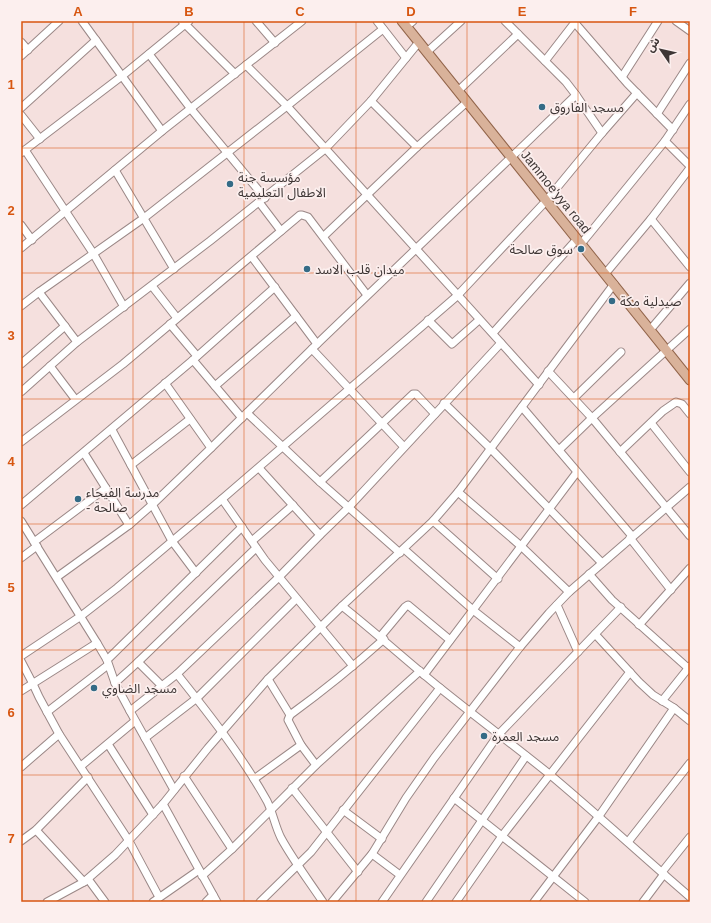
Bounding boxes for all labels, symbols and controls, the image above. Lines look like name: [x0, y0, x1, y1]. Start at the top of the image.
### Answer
text: A: [73, 4, 83, 19]
text: B: [184, 4, 194, 19]
text: C: [295, 4, 305, 19]
text: D: [406, 4, 416, 19]
text: E: [518, 4, 527, 19]
text: F: [629, 4, 637, 19]
north arrow: [641, 30, 681, 70]
text: ش: [644, 35, 663, 55]
text: 1: [7, 77, 15, 92]
place label: مسجد الفاروق: [550, 100, 624, 115]
marker: مسجد الفاروق: [537, 102, 547, 112]
street label: Jammoe'yya road: [518, 148, 594, 236]
place label: مؤسسة جنة الاطفال التعليمية: [238, 170, 326, 201]
marker: مؤسسة جنة الاطفال التعليمية: [225, 179, 235, 189]
text: 2: [7, 203, 15, 218]
place label: سوق صالحة: [509, 242, 573, 257]
marker: سوق صالحة: [576, 244, 586, 254]
place label: ميدان قلب الاسد: [315, 262, 405, 278]
marker: ميدان قلب الاسد: [302, 264, 312, 274]
place label: صيدلية مكة: [620, 294, 682, 309]
marker: صيدلية مكة: [607, 296, 617, 306]
text: 3: [7, 328, 15, 343]
text: 4: [7, 454, 15, 469]
place label: مدرسة الفيحاء - صالحة: [86, 485, 160, 515]
marker: مدرسة الفيحاء - صالحة: [73, 494, 83, 504]
text: 5: [7, 580, 15, 595]
place label: مسجد الضاوي: [102, 681, 177, 699]
marker: مسجد الضاوي: [89, 683, 99, 693]
text: 6: [7, 705, 15, 720]
place label: مسجد العمرة: [492, 729, 560, 744]
marker: مسجد العمرة: [479, 731, 489, 741]
text: 7: [7, 831, 15, 846]

